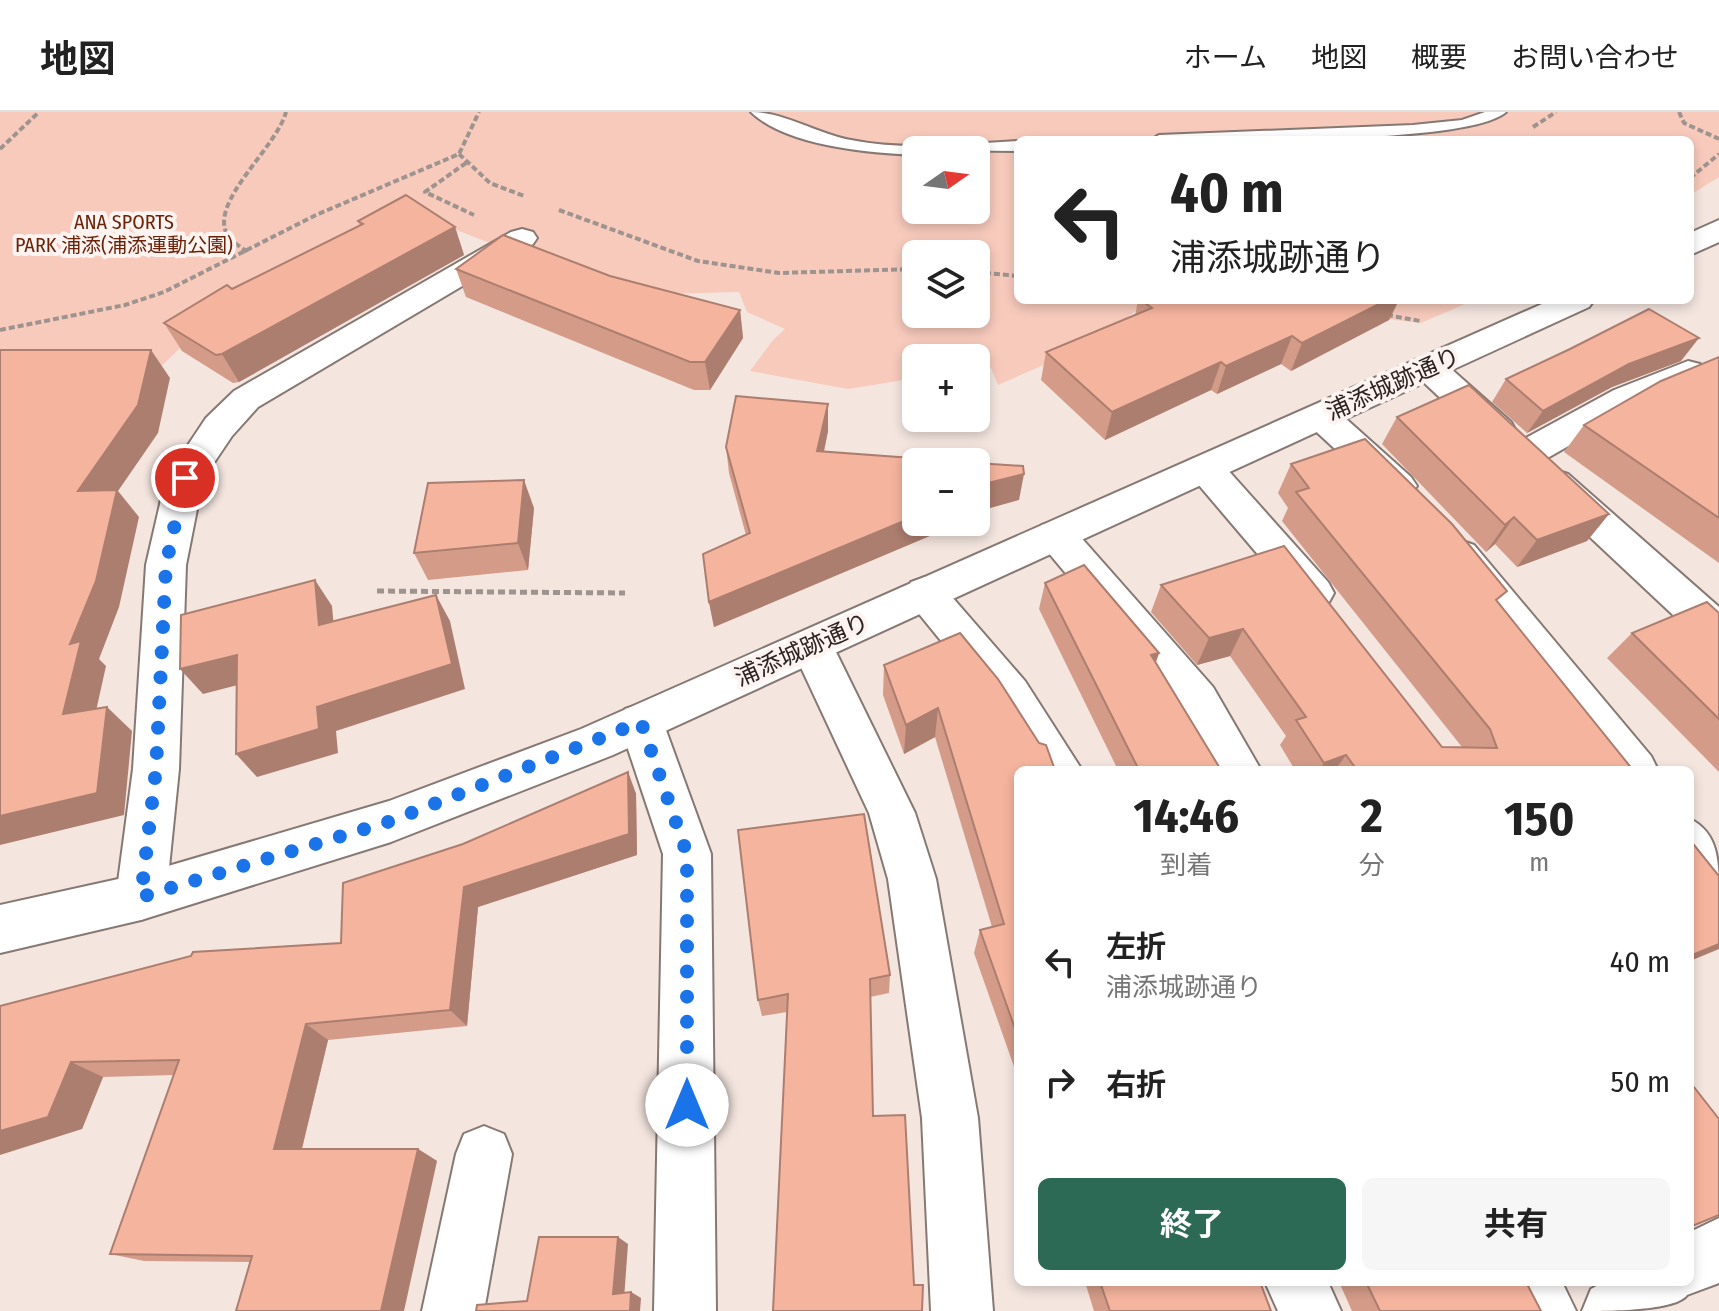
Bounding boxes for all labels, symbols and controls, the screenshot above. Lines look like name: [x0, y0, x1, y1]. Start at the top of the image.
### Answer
text: 地図: [40, 36, 116, 82]
text: ホーム: [1184, 41, 1267, 74]
text: 地図: [1311, 41, 1367, 74]
text: 概要: [1411, 41, 1467, 74]
text: お問い合わせ: [1511, 41, 1679, 74]
north arrow: [902, 136, 990, 224]
map controls: [902, 136, 990, 536]
text: 40 m: [1170, 160, 1284, 227]
icon: left: [1038, 168, 1142, 272]
park label: ANA SPORTS PARK 浦添(浦添運動公園): [15, 210, 233, 257]
text: 浦添城跡通り: [1170, 236, 1386, 280]
button: layers: [902, 240, 990, 328]
street label: 浦添城跡通り: [1322, 342, 1464, 426]
button: +: [902, 344, 990, 432]
pin: [151, 444, 219, 512]
button: −: [902, 448, 990, 536]
icon: arrive: [163, 456, 207, 500]
street label: 浦添城跡通り: [731, 608, 873, 692]
text: 14:46: [1134, 787, 1239, 845]
text: 2: [1361, 787, 1383, 845]
text: 150: [1504, 790, 1574, 848]
text: m: [1529, 847, 1549, 878]
text: 到着: [1160, 850, 1212, 881]
text: 分: [1359, 850, 1385, 881]
text: 左折: [1106, 929, 1166, 965]
icon: left: [1038, 940, 1082, 984]
text: 40 m: [1610, 944, 1670, 980]
text: 浦添城跡通り: [1106, 972, 1262, 1003]
icon: right: [1038, 1060, 1082, 1104]
position arrow: [645, 1063, 729, 1147]
text: 50 m: [1610, 1064, 1670, 1100]
text: 右折: [1106, 1067, 1166, 1103]
button: 終了: [1038, 1178, 1346, 1270]
button: 共有: [1362, 1178, 1670, 1270]

